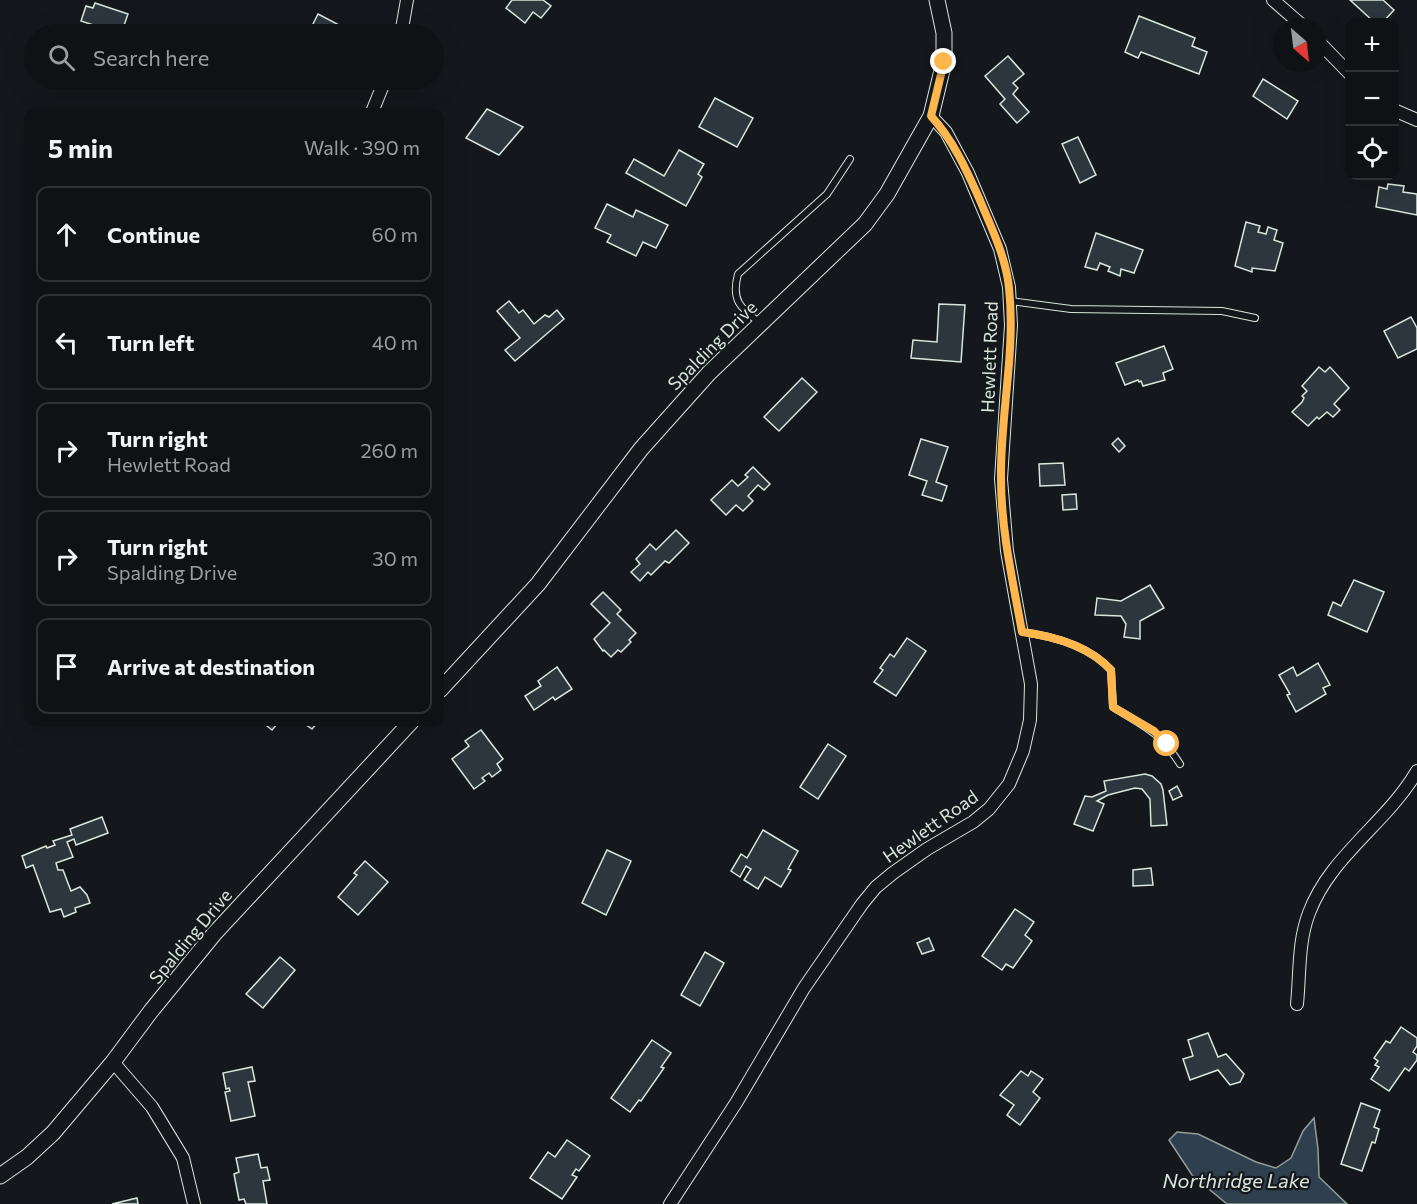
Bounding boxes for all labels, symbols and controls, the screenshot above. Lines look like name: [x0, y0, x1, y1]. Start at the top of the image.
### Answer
north arrow: [1273, 18, 1327, 72]
map controls: [1345, 18, 1399, 180]
button: +: [1345, 18, 1399, 72]
search box: [24, 24, 444, 90]
icon: search: [45, 41, 78, 74]
text: Search here: [93, 44, 209, 71]
route end: [930, 48, 956, 74]
button: −: [1345, 72, 1399, 126]
button: locate: [1345, 126, 1399, 180]
text: 5 min: [48, 132, 113, 163]
text: Walk · 390 m: [304, 135, 420, 159]
icon: ahead: [50, 218, 83, 251]
text: Continue: [107, 221, 200, 248]
text: 60 m: [372, 222, 418, 246]
street label: Spalding Drive: [663, 296, 761, 394]
street label: Hewlett Road: [976, 301, 1002, 413]
icon: left: [50, 326, 83, 359]
text: Turn left: [107, 329, 194, 356]
text: 40 m: [372, 330, 418, 354]
text: Turn right: [107, 425, 208, 452]
icon: right: [50, 434, 83, 467]
text: 260 m: [360, 438, 418, 462]
text: Hewlett Road: [107, 452, 231, 476]
text: Turn right: [107, 533, 208, 560]
icon: right: [50, 542, 83, 575]
text: 30 m: [372, 546, 418, 570]
text: Spalding Drive: [107, 560, 237, 584]
icon: arrive: [50, 650, 83, 683]
text: Arrive at destination: [107, 653, 315, 680]
route start: [1153, 730, 1179, 756]
street label: Hewlett Road: [878, 785, 982, 867]
street label: Spalding Drive: [144, 884, 236, 988]
water label: Northridge Lake: [1162, 1168, 1310, 1192]

